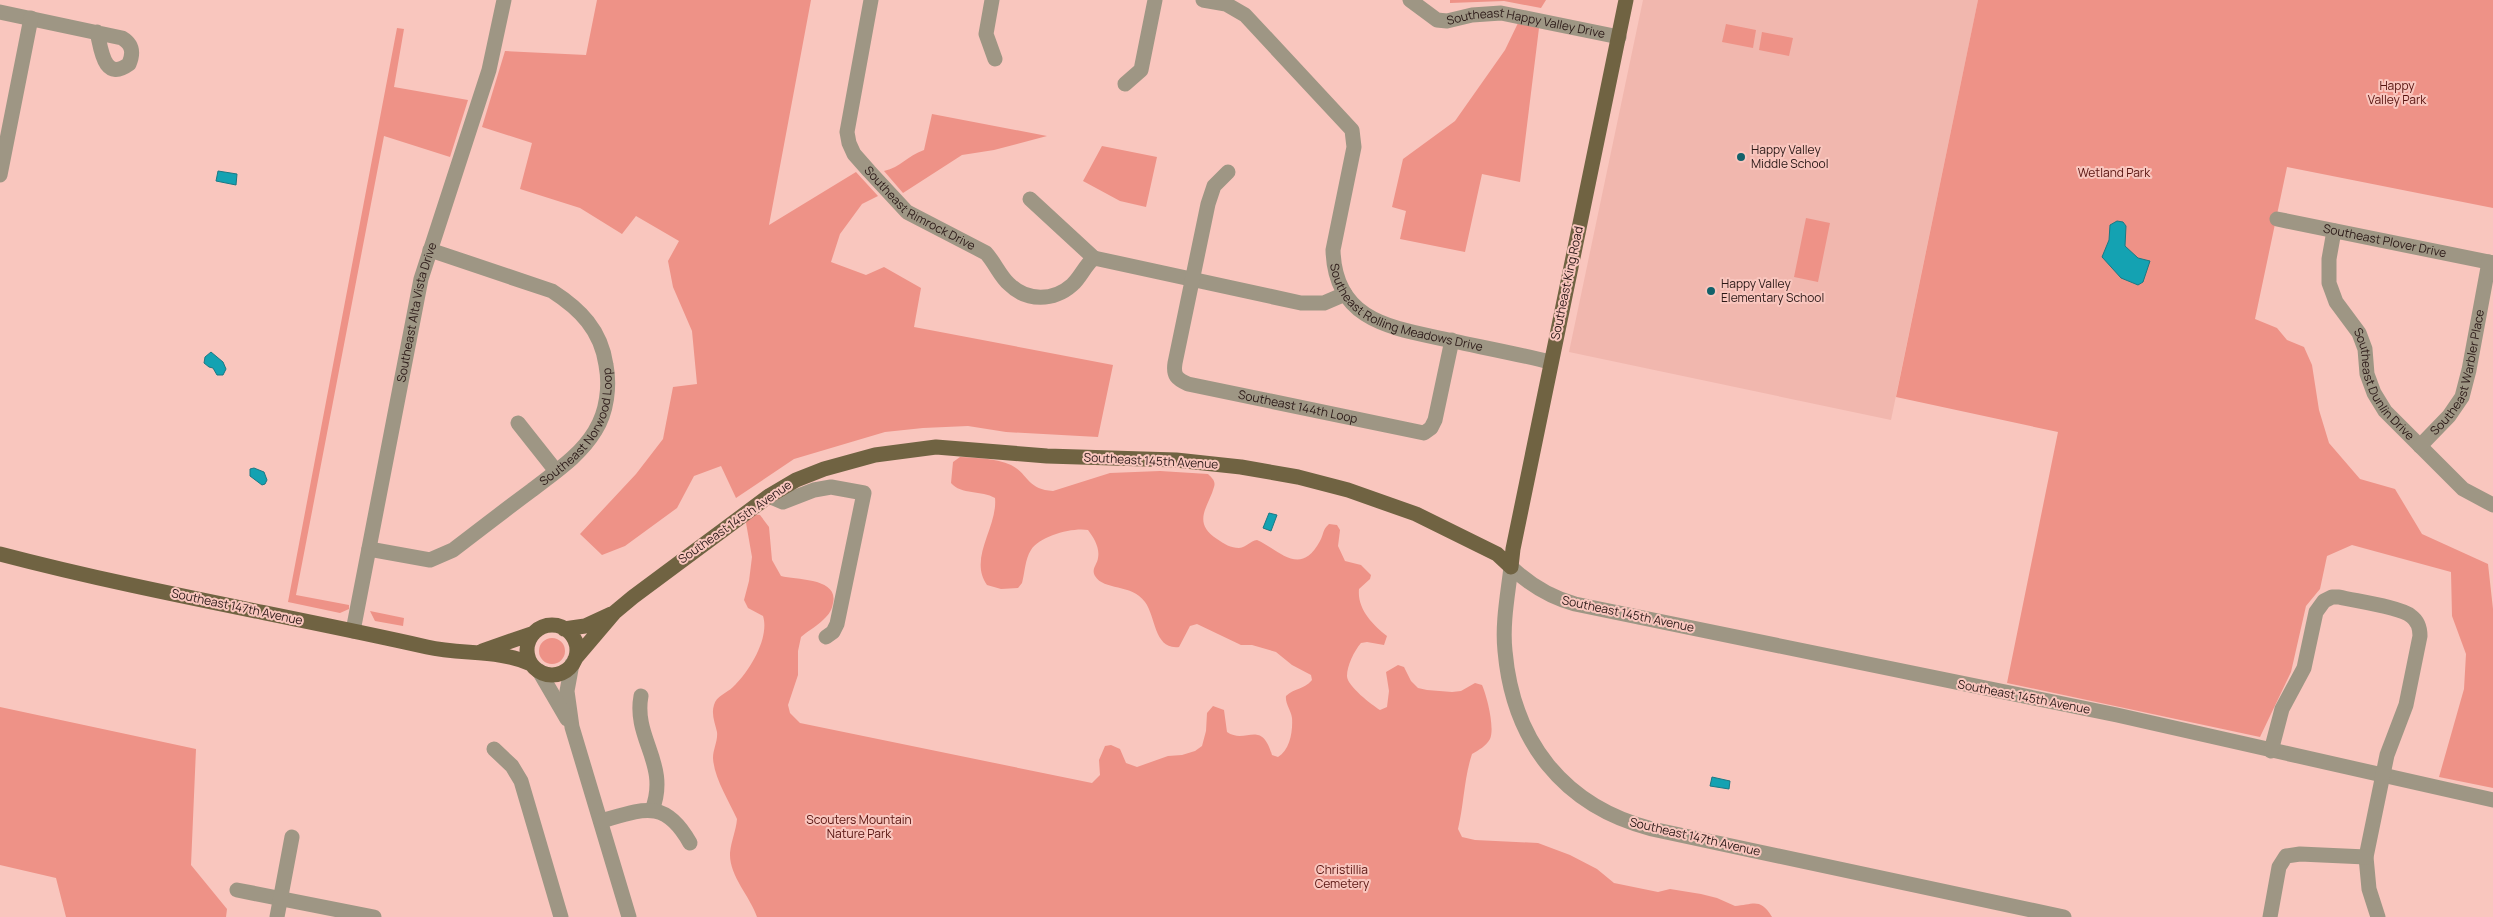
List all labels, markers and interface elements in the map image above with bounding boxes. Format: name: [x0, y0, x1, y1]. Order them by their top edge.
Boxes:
street label: Southeast Happy Valley Drive: [1445, 4, 1607, 42]
park label: Happy Valley Park: [2368, 77, 2427, 108]
place label: Happy Valley Middle School: [1751, 141, 1829, 172]
marker: Happy Valley Middle School: [1735, 151, 1747, 163]
street label: Southeast Rimrock Drive: [860, 162, 978, 254]
park label: Wetland Park: [2078, 164, 2151, 181]
street label: Southeast Plover Drive: [2322, 220, 2448, 261]
street label: Southeast King Road: [1546, 225, 1587, 341]
street label: Southeast Alta Vista Drive: [392, 240, 440, 384]
street label: Southeast Rolling Meadows Drive: [1326, 262, 1484, 355]
place label: Happy Valley Elementary School: [1721, 275, 1824, 306]
marker: Happy Valley Elementary School: [1705, 285, 1717, 297]
street label: Southeast Warbler Place: [2426, 308, 2488, 439]
street label: Southeast Dunlin Drive: [2350, 324, 2418, 444]
street label: Southeast Norwood Loop: [536, 367, 616, 489]
street label: Southeast 144th Loop: [1237, 386, 1359, 427]
street label: Southeast 145th Avenue: [1083, 448, 1219, 473]
street label: Southeast 145th Avenue: [675, 476, 795, 567]
street label: Southeast 147th Avenue: [170, 584, 304, 629]
street label: Southeast 145th Avenue: [1560, 591, 1696, 636]
street label: Southeast 145th Avenue: [1956, 675, 2092, 718]
park label: Scouters Mountain Nature Park: [806, 811, 912, 842]
street label: Southeast 147th Avenue: [1628, 813, 1762, 860]
park label: Christillia Cemetery: [1315, 861, 1370, 892]

